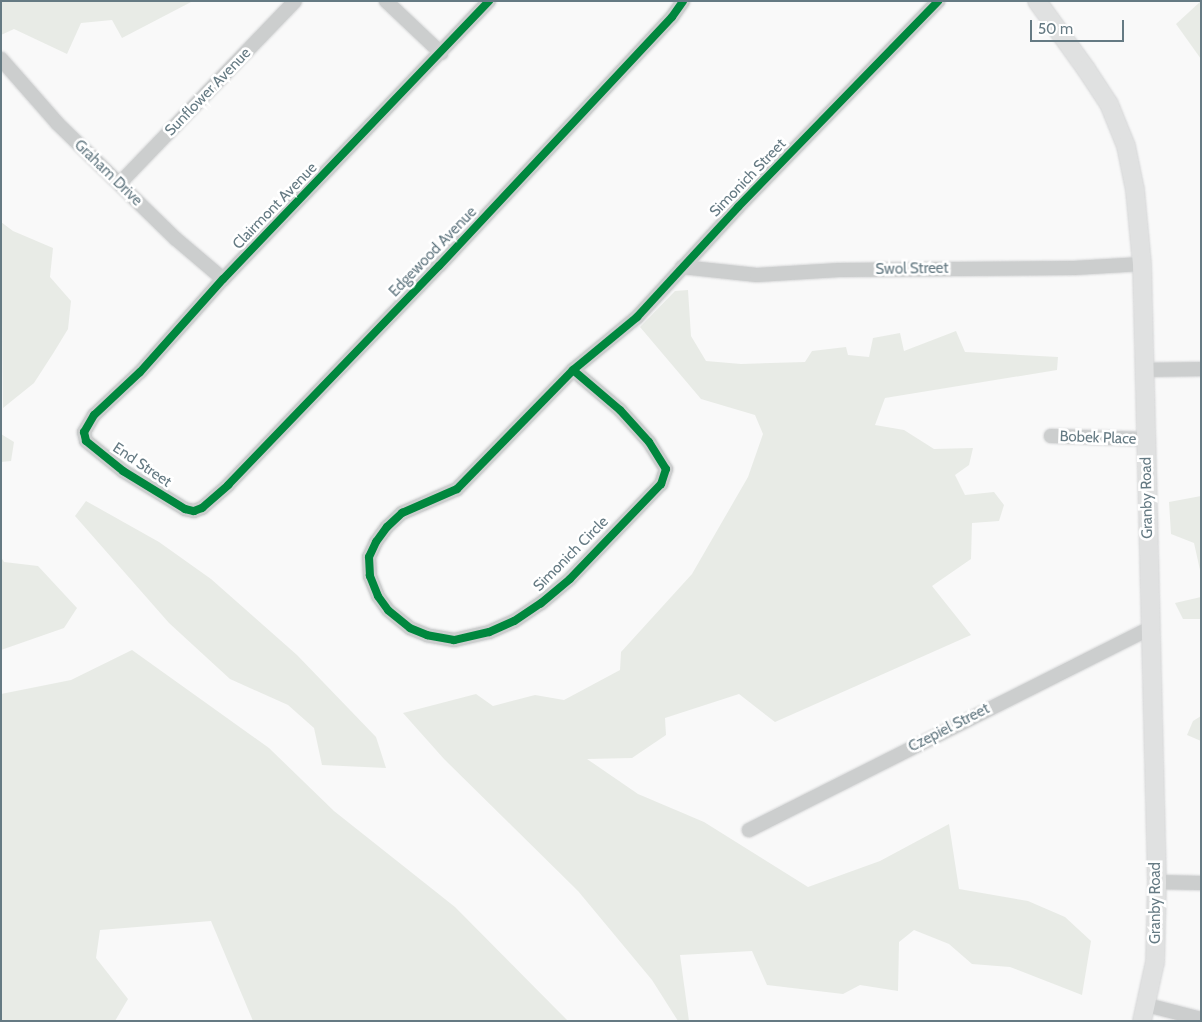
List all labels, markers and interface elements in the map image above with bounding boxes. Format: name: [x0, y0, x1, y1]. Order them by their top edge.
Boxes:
scale bar: [1032, 10, 1126, 42]
text: 50 m: [1038, 20, 1073, 38]
street label: Sunflower Avenue: [161, 44, 255, 140]
street label: Simonich Street: [706, 135, 790, 221]
street label: Graham Drive: [70, 136, 146, 210]
street label: Clairmont Avenue: [229, 159, 321, 253]
street label: Edgewood Avenue: [386, 203, 480, 301]
street label: Swol Street: [875, 259, 949, 279]
street label: Bobek Place: [1059, 428, 1137, 448]
street label: End Street: [109, 439, 175, 491]
street label: Granby Road: [1137, 457, 1157, 539]
street label: Simonich Circle: [530, 513, 612, 595]
street label: Czepiel Street: [905, 700, 993, 756]
street label: Granby Road: [1147, 862, 1165, 944]

